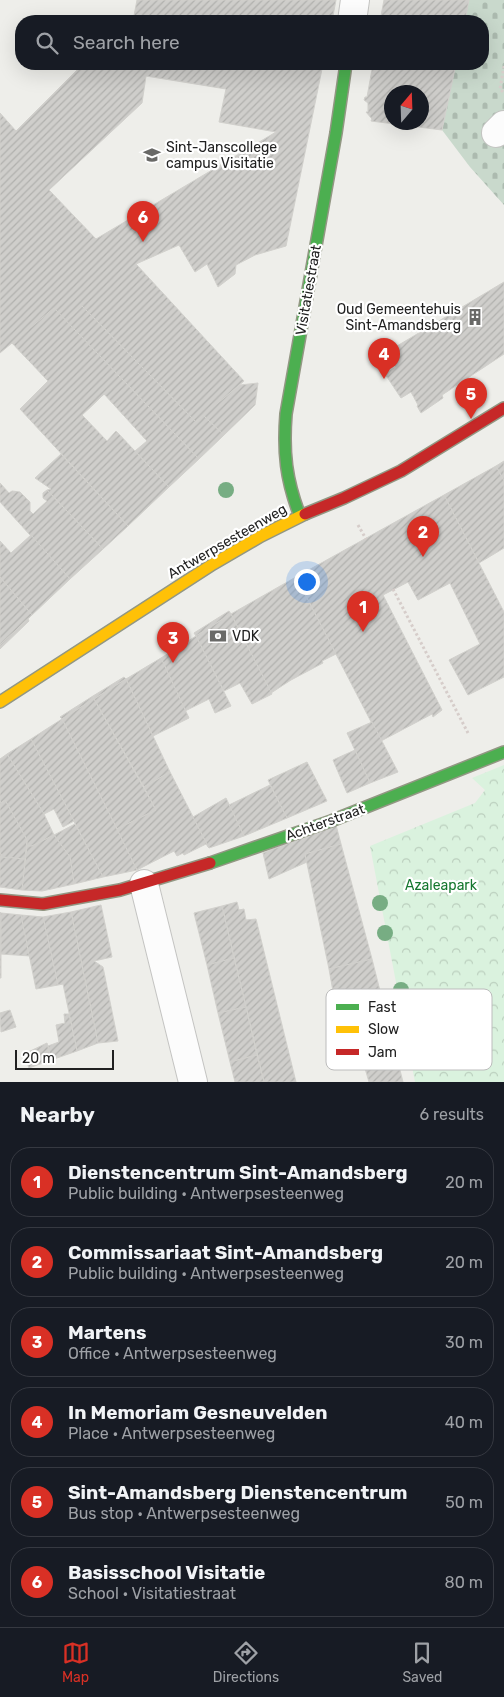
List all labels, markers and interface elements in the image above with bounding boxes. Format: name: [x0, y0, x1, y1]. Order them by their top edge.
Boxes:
search box: [15, 15, 489, 70]
icon: search: [33, 29, 61, 57]
text: Search here: [73, 31, 180, 54]
north arrow: [384, 85, 429, 130]
place label: Sint-Janscollege campus Visitatie: [166, 139, 277, 172]
school or university icon: Sint-Janscollege campus Visitatie: [142, 145, 162, 165]
pin: 6: [127, 201, 159, 242]
street label: Visitatiestraat: [292, 243, 325, 337]
place label: Oud Gemeentehuis Sint-Amandsberg: [337, 301, 461, 334]
building icon: Oud Gemeentehuis Sint-Amandsberg: [465, 307, 485, 327]
pin: 4: [368, 338, 400, 379]
pin: 5: [455, 378, 487, 419]
street label: Antwerpsesteenweg: [165, 500, 290, 582]
pin: 2: [407, 516, 439, 557]
your location: [294, 569, 320, 595]
pin: 1: [347, 591, 379, 632]
pin: 3: [157, 622, 189, 663]
bank icon: VDK: [208, 626, 228, 646]
place label: VDK: [232, 628, 260, 645]
street label: Achterstraat: [283, 800, 367, 845]
park label: Azaleapark: [405, 877, 478, 894]
legend: [326, 989, 492, 1070]
text: Fast: [368, 999, 397, 1016]
text: Slow: [368, 1021, 399, 1038]
text: Jam: [368, 1044, 397, 1061]
scale bar: [15, 1047, 114, 1070]
text: 20 m: [22, 1050, 55, 1067]
text: Nearby: [20, 1102, 95, 1127]
text: 6 results: [419, 1105, 484, 1124]
text: Dienstencentrum Sint-Amandsberg: [68, 1161, 408, 1184]
text: 1: [33, 1173, 41, 1192]
text: 20 m: [445, 1173, 483, 1192]
text: Public building · Antwerpsesteenweg: [68, 1184, 344, 1203]
text: Commissariaat Sint-Amandsberg: [68, 1241, 383, 1264]
text: 2: [32, 1253, 42, 1272]
text: 20 m: [445, 1253, 483, 1272]
text: Public building · Antwerpsesteenweg: [68, 1264, 344, 1283]
text: Martens: [68, 1321, 146, 1344]
text: 3: [32, 1333, 42, 1352]
text: 30 m: [445, 1333, 483, 1352]
text: Office · Antwerpsesteenweg: [68, 1344, 277, 1363]
text: In Memoriam Gesneuvelden: [68, 1401, 327, 1424]
text: 4: [32, 1413, 42, 1432]
text: 40 m: [445, 1413, 483, 1432]
text: Place · Antwerpsesteenweg: [68, 1424, 275, 1443]
text: Sint-Amandsberg Dienstencentrum: [68, 1481, 408, 1504]
text: 5: [32, 1493, 42, 1512]
text: 50 m: [445, 1493, 483, 1512]
text: Bus stop · Antwerpsesteenweg: [68, 1504, 300, 1523]
text: Basisschool Visitatie: [68, 1561, 265, 1584]
text: 6: [32, 1573, 42, 1592]
text: 80 m: [445, 1573, 483, 1592]
text: School · Visitatiestraat: [68, 1584, 236, 1603]
tab: Map: [62, 1639, 90, 1686]
tab: Directions: [213, 1639, 279, 1686]
tab: Saved: [402, 1639, 442, 1686]

